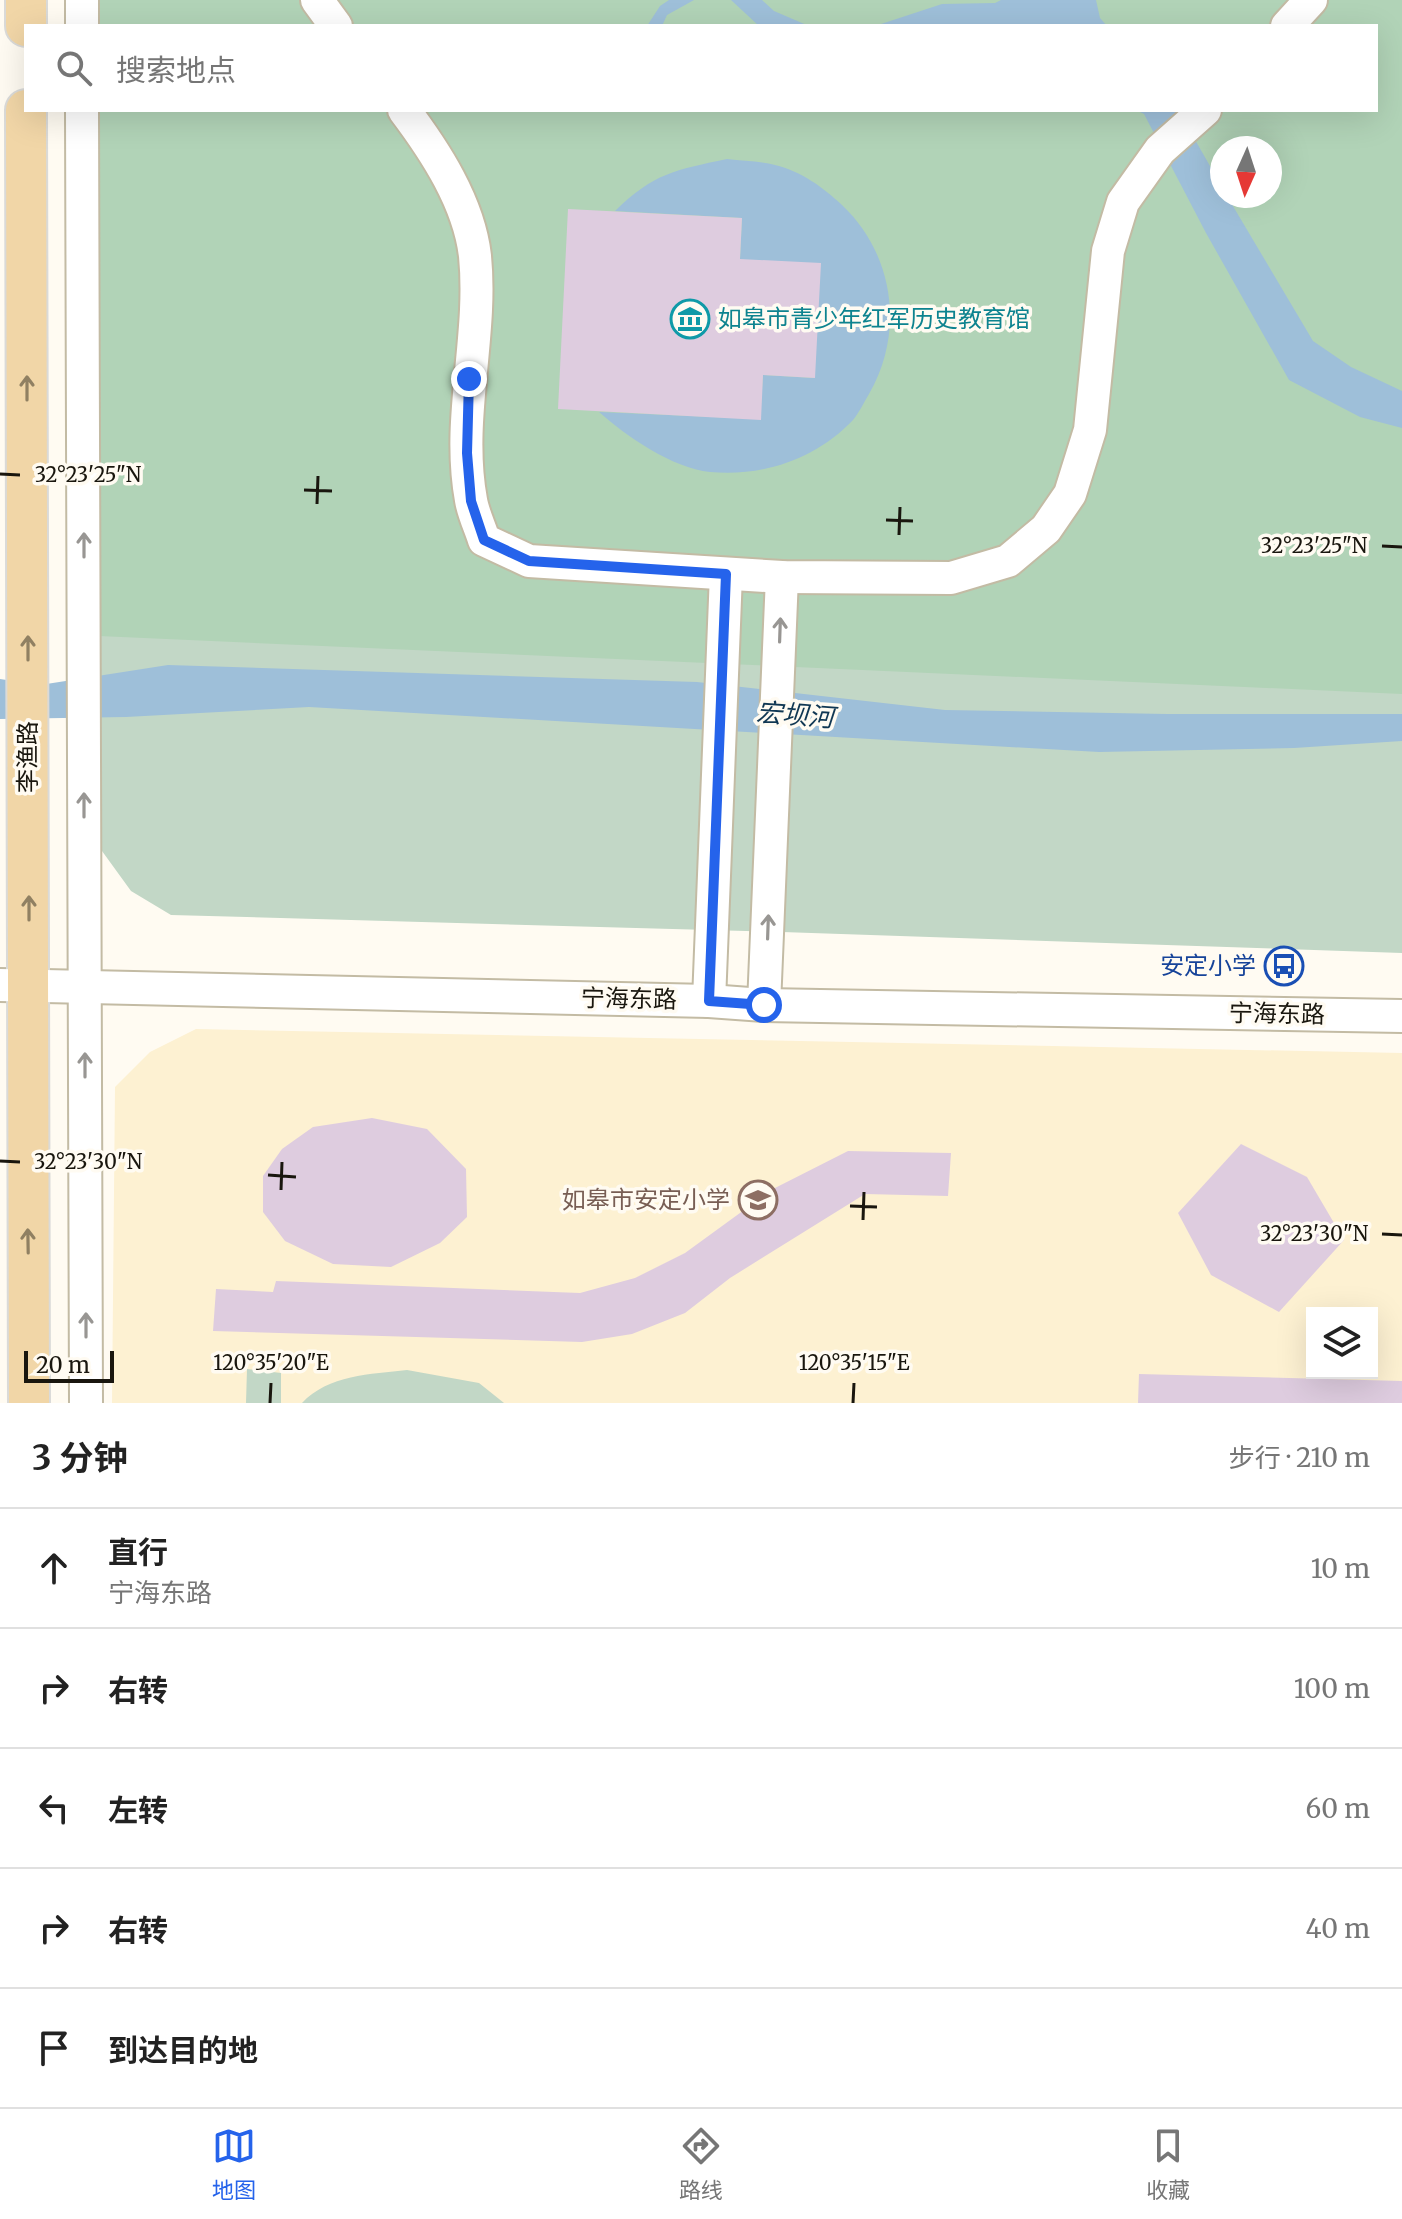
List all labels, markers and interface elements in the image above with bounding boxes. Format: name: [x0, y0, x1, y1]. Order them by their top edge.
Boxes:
search box: [24, 24, 1378, 112]
icon: search: [52, 46, 96, 90]
text: 搜索地点: [116, 51, 236, 89]
north arrow: [1210, 136, 1282, 208]
museum icon: 如皋市青少年红军历史教育馆: [669, 298, 711, 340]
place label: 如皋市青少年红军历史教育馆: [718, 303, 1030, 334]
route end: [451, 361, 487, 397]
one-way arrow: [19, 375, 35, 402]
text: 32°23'25"N: [35, 462, 142, 487]
one-way arrow: [76, 532, 92, 559]
text: 32°23'25"N: [1261, 533, 1368, 558]
one-way arrow: [772, 617, 787, 644]
one-way arrow: [20, 635, 36, 662]
water label: 宏坝河: [755, 695, 840, 734]
street label: 李渔路: [12, 721, 43, 793]
one-way arrow: [76, 792, 92, 819]
one-way arrow: [21, 895, 37, 922]
one-way arrow: [760, 914, 775, 941]
bus stop icon: 安定小学: [1263, 945, 1305, 987]
place label: 安定小学: [1160, 950, 1256, 981]
street label: 宁海东路: [581, 982, 677, 1015]
route start: [746, 987, 782, 1023]
street label: 宁海东路: [1229, 997, 1325, 1030]
one-way arrow: [77, 1052, 93, 1079]
text: 32°23'30"N: [34, 1149, 143, 1174]
school or university icon: 如皋市安定小学: [737, 1179, 779, 1221]
place label: 如皋市安定小学: [562, 1184, 730, 1215]
text: 32°23'30"N: [1260, 1221, 1369, 1246]
one-way arrow: [20, 1228, 35, 1255]
map controls: [1306, 1307, 1378, 1379]
button: layers: [1306, 1307, 1378, 1379]
one-way arrow: [78, 1312, 94, 1339]
scale bar: [24, 1347, 114, 1383]
text: 120°35'20"E: [213, 1350, 329, 1375]
text: 120°35'15"E: [799, 1350, 910, 1375]
text: 20 m: [36, 1351, 90, 1379]
text: 3 分钟: [32, 1437, 128, 1479]
text: 步行 · 210 m: [1229, 1441, 1370, 1474]
text: 直行: [108, 1533, 168, 1571]
icon: ahead: [32, 1546, 76, 1590]
text: 10 m: [1311, 1552, 1370, 1585]
text: 宁海东路: [108, 1576, 212, 1609]
icon: right: [32, 1666, 76, 1710]
text: 右转: [108, 1671, 168, 1709]
text: 100 m: [1294, 1672, 1370, 1705]
icon: left: [32, 1786, 76, 1830]
text: 左转: [108, 1791, 168, 1829]
text: 60 m: [1306, 1792, 1370, 1825]
icon: right: [32, 1906, 76, 1950]
text: 右转: [108, 1911, 168, 1949]
text: 40 m: [1306, 1912, 1370, 1945]
icon: arrive: [32, 2026, 76, 2070]
text: 到达目的地: [108, 2031, 258, 2069]
tab: 地图: [212, 2124, 256, 2204]
tab: 路线: [679, 2124, 723, 2204]
tab: 收藏: [1146, 2124, 1190, 2204]

